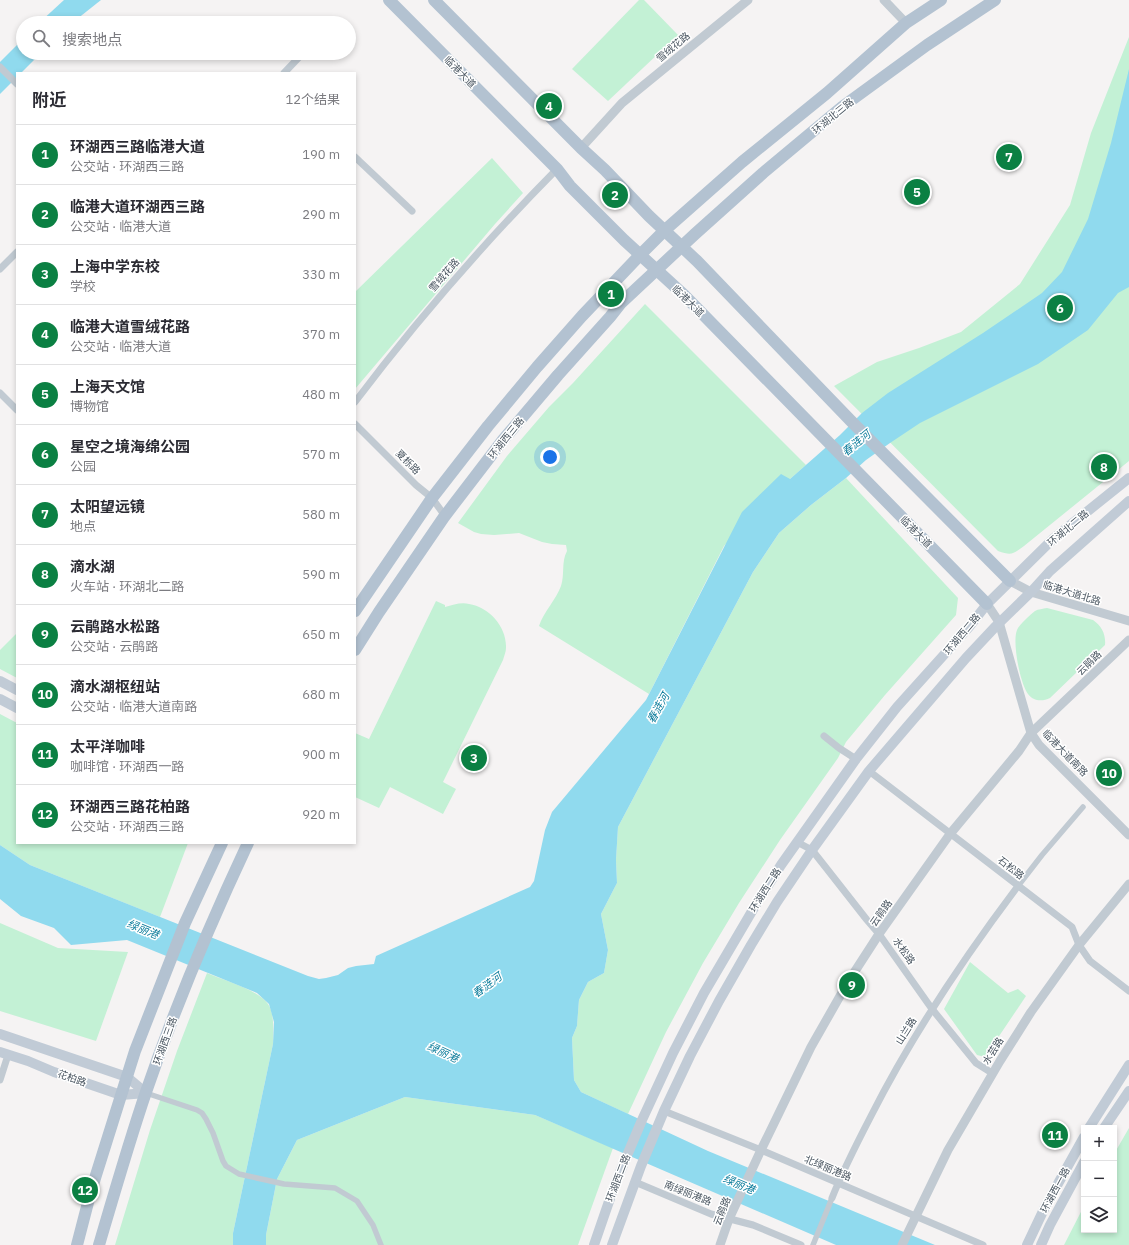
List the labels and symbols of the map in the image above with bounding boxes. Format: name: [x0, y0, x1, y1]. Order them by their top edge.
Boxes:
street label: 雪绒花路: [654, 29, 692, 65]
street label: 临港大道: [441, 53, 479, 91]
pin: 4: [536, 91, 562, 121]
street label: 环湖北三路: [809, 95, 857, 137]
pin: 7: [996, 142, 1022, 172]
pin: 5: [904, 177, 930, 207]
pin: 2: [602, 180, 628, 210]
street label: 雪绒花路: [426, 256, 462, 294]
pin: 1: [598, 279, 624, 309]
street label: 临港大道: [669, 282, 707, 320]
pin: 6: [1047, 293, 1073, 323]
street label: 环湖西三路: [485, 414, 527, 462]
water label: 春涟河: [839, 426, 875, 459]
street label: 夏栎路: [393, 447, 423, 477]
your location: [540, 447, 560, 467]
pin: 8: [1091, 452, 1117, 482]
street label: 环湖北二路: [1045, 507, 1091, 549]
street label: 临港大道: [897, 513, 935, 551]
street label: 临港大道北路: [1041, 578, 1103, 608]
street label: 环湖西二路: [941, 611, 983, 657]
street label: 云鹃路: [1074, 648, 1104, 678]
water label: 春涟河: [644, 688, 673, 726]
street label: 临港大道南路: [1039, 727, 1091, 779]
pin: 3: [461, 743, 487, 773]
pin: 10: [1096, 758, 1122, 788]
street label: 石松路: [995, 854, 1027, 882]
street label: 环湖西二路: [746, 865, 784, 915]
street label: 云鹃路: [867, 897, 895, 929]
water label: 绿丽港: [125, 916, 163, 942]
street label: 水松路: [890, 935, 918, 967]
water label: 春涟河: [470, 968, 506, 1000]
pin: 9: [839, 970, 865, 1000]
street label: 环湖西三路: [150, 1015, 180, 1067]
street label: 山兰路: [893, 1015, 919, 1047]
street label: 水芸路: [980, 1035, 1006, 1067]
water label: 绿丽港: [425, 1039, 463, 1066]
street label: 花柏路: [56, 1067, 88, 1089]
pin: 11: [1042, 1120, 1068, 1150]
street label: 环湖西二路: [603, 1152, 633, 1204]
street label: 北绿丽港路: [802, 1152, 854, 1184]
street label: 环湖西一路: [1038, 1165, 1072, 1215]
water label: 绿丽港: [721, 1171, 759, 1198]
pin: 12: [72, 1175, 98, 1205]
street label: 南绿丽港路: [662, 1178, 714, 1208]
street label: 云鹃路: [710, 1195, 734, 1227]

